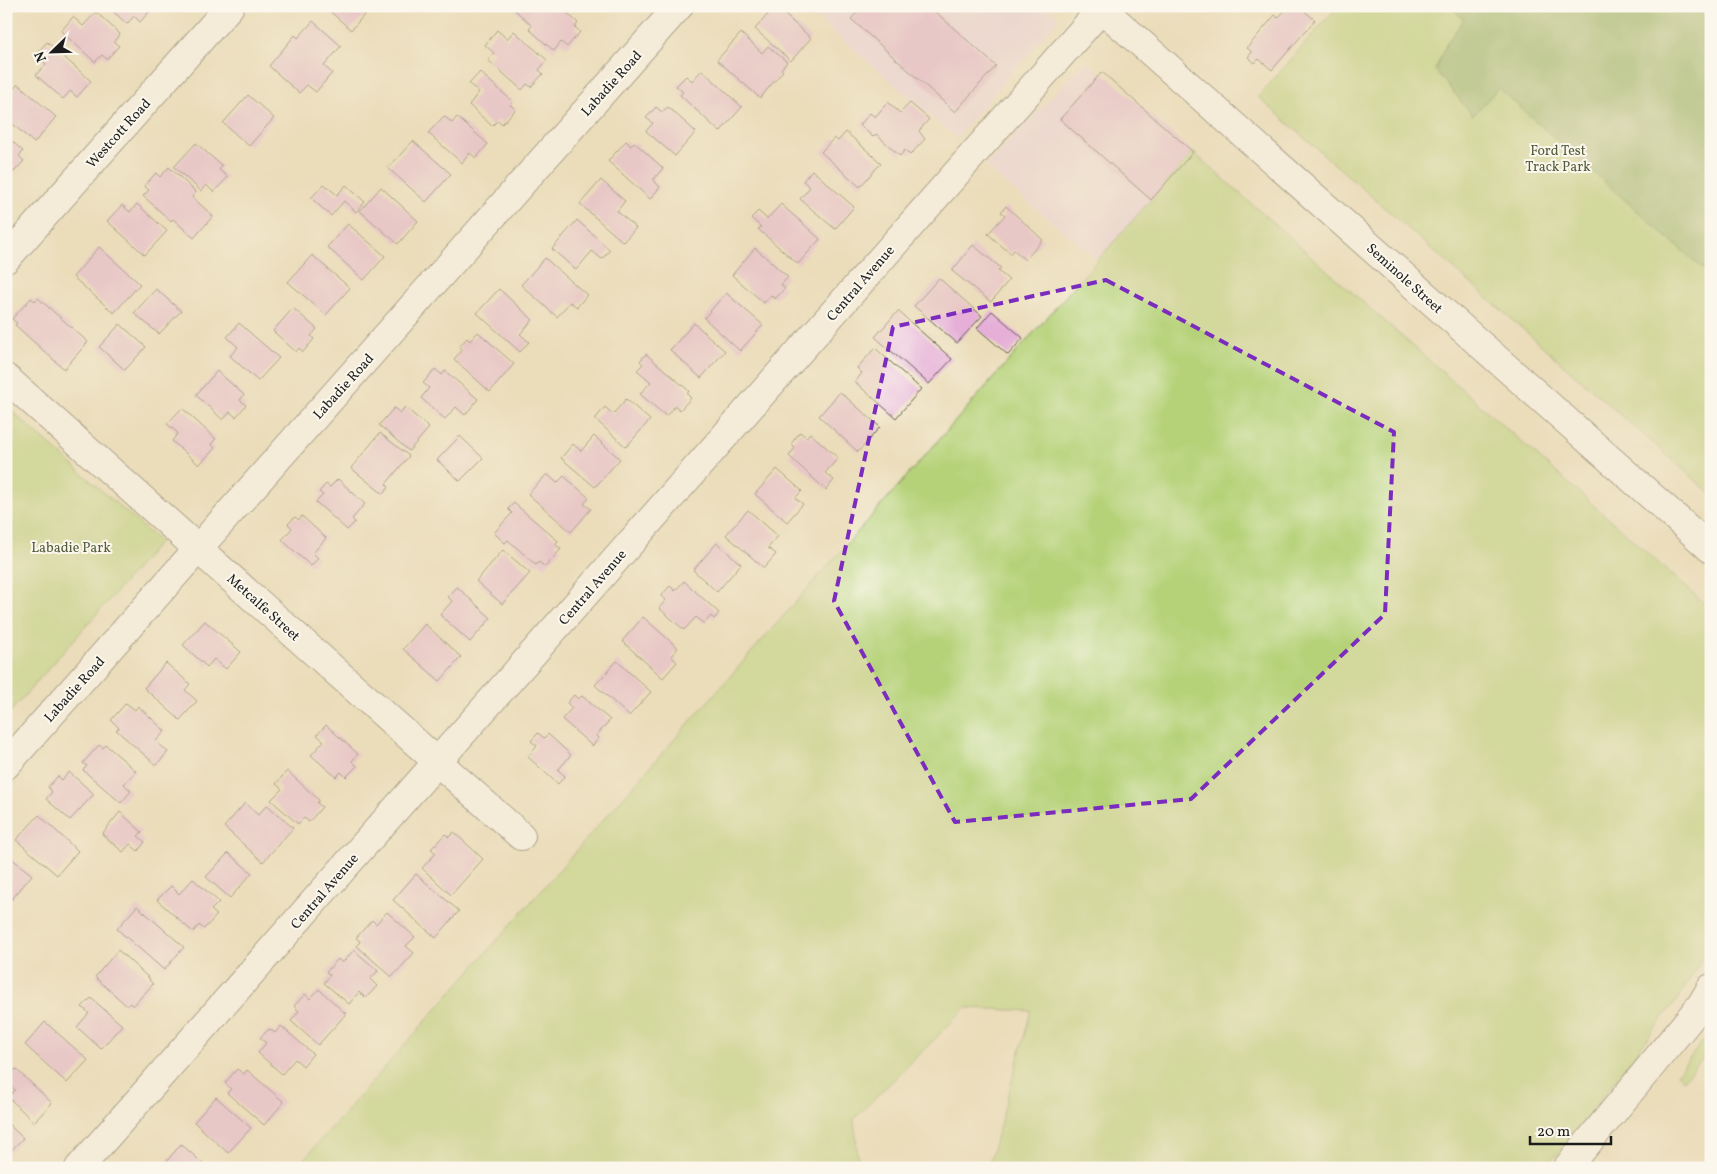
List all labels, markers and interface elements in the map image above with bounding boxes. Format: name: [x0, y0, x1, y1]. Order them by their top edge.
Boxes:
north arrow: [28, 28, 78, 78]
street label: Labadie Road: [577, 47, 647, 121]
text: N: [31, 48, 52, 65]
street label: Westcott Road: [83, 95, 156, 173]
park label: Ford Test Track Park: [1525, 142, 1591, 177]
street label: Seminole Street: [1362, 240, 1446, 319]
street label: Central Avenue: [823, 242, 900, 326]
street label: Labadie Road: [309, 350, 379, 424]
park label: Labadie Park: [31, 539, 111, 558]
street label: Central Avenue: [555, 546, 632, 630]
street label: Metcalfe Street: [222, 570, 304, 646]
street label: Labadie Road: [40, 653, 110, 727]
street label: Central Avenue: [287, 850, 364, 934]
scale bar: [1530, 1114, 1611, 1146]
text: 20 m: [1537, 1122, 1570, 1143]

